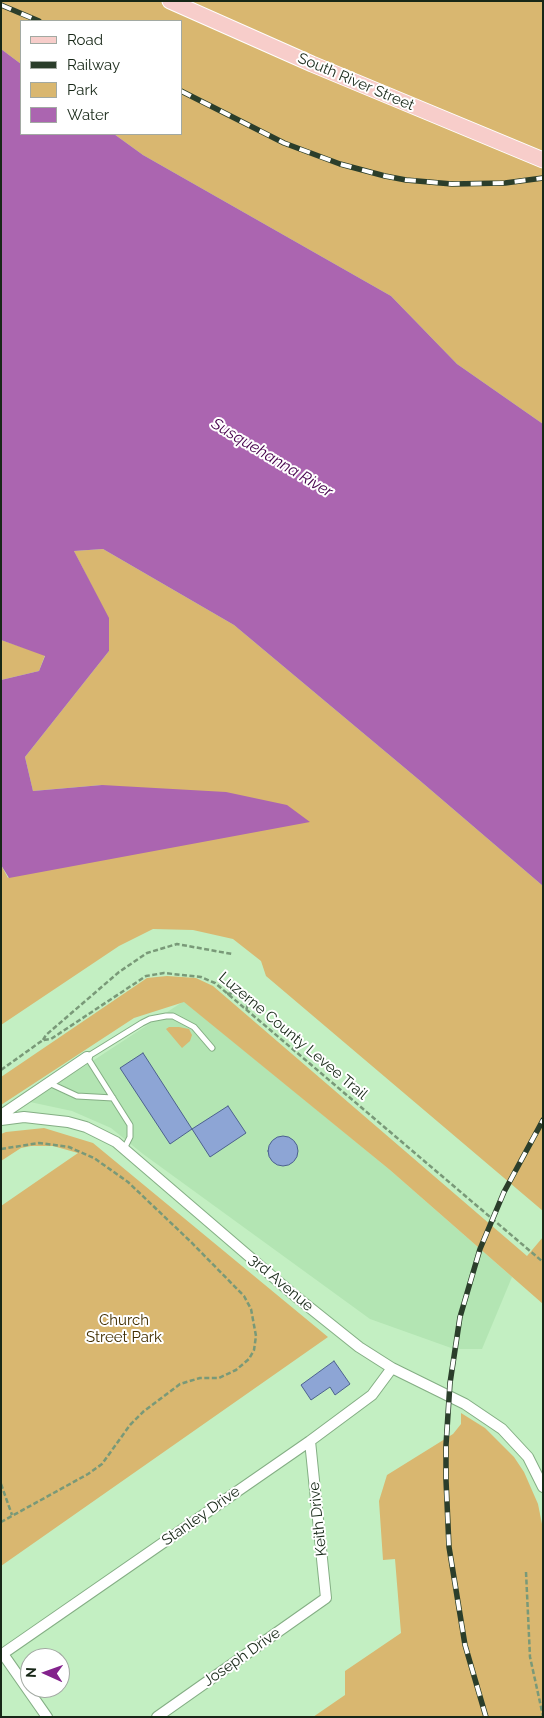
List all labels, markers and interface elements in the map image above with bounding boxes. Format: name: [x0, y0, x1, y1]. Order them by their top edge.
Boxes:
legend: [20, 20, 182, 135]
text: Road: [67, 31, 103, 49]
street label: South River Street: [295, 49, 417, 115]
text: Railway: [67, 56, 120, 74]
text: Park: [67, 81, 98, 99]
text: Water: [67, 106, 109, 124]
water label: Susquehanna River: [208, 414, 336, 502]
street label: Luzerne County Levee Trail: [215, 968, 371, 1104]
street label: 3rd Avenue: [245, 1251, 317, 1315]
park label: Church Street Park: [86, 1311, 162, 1346]
street label: Keith Drive: [305, 1481, 331, 1557]
street label: Stanley Drive: [158, 1482, 244, 1550]
street label: Joseph Drive: [200, 1624, 284, 1690]
north arrow: [20, 1648, 70, 1698]
text: N: [23, 1667, 39, 1678]

